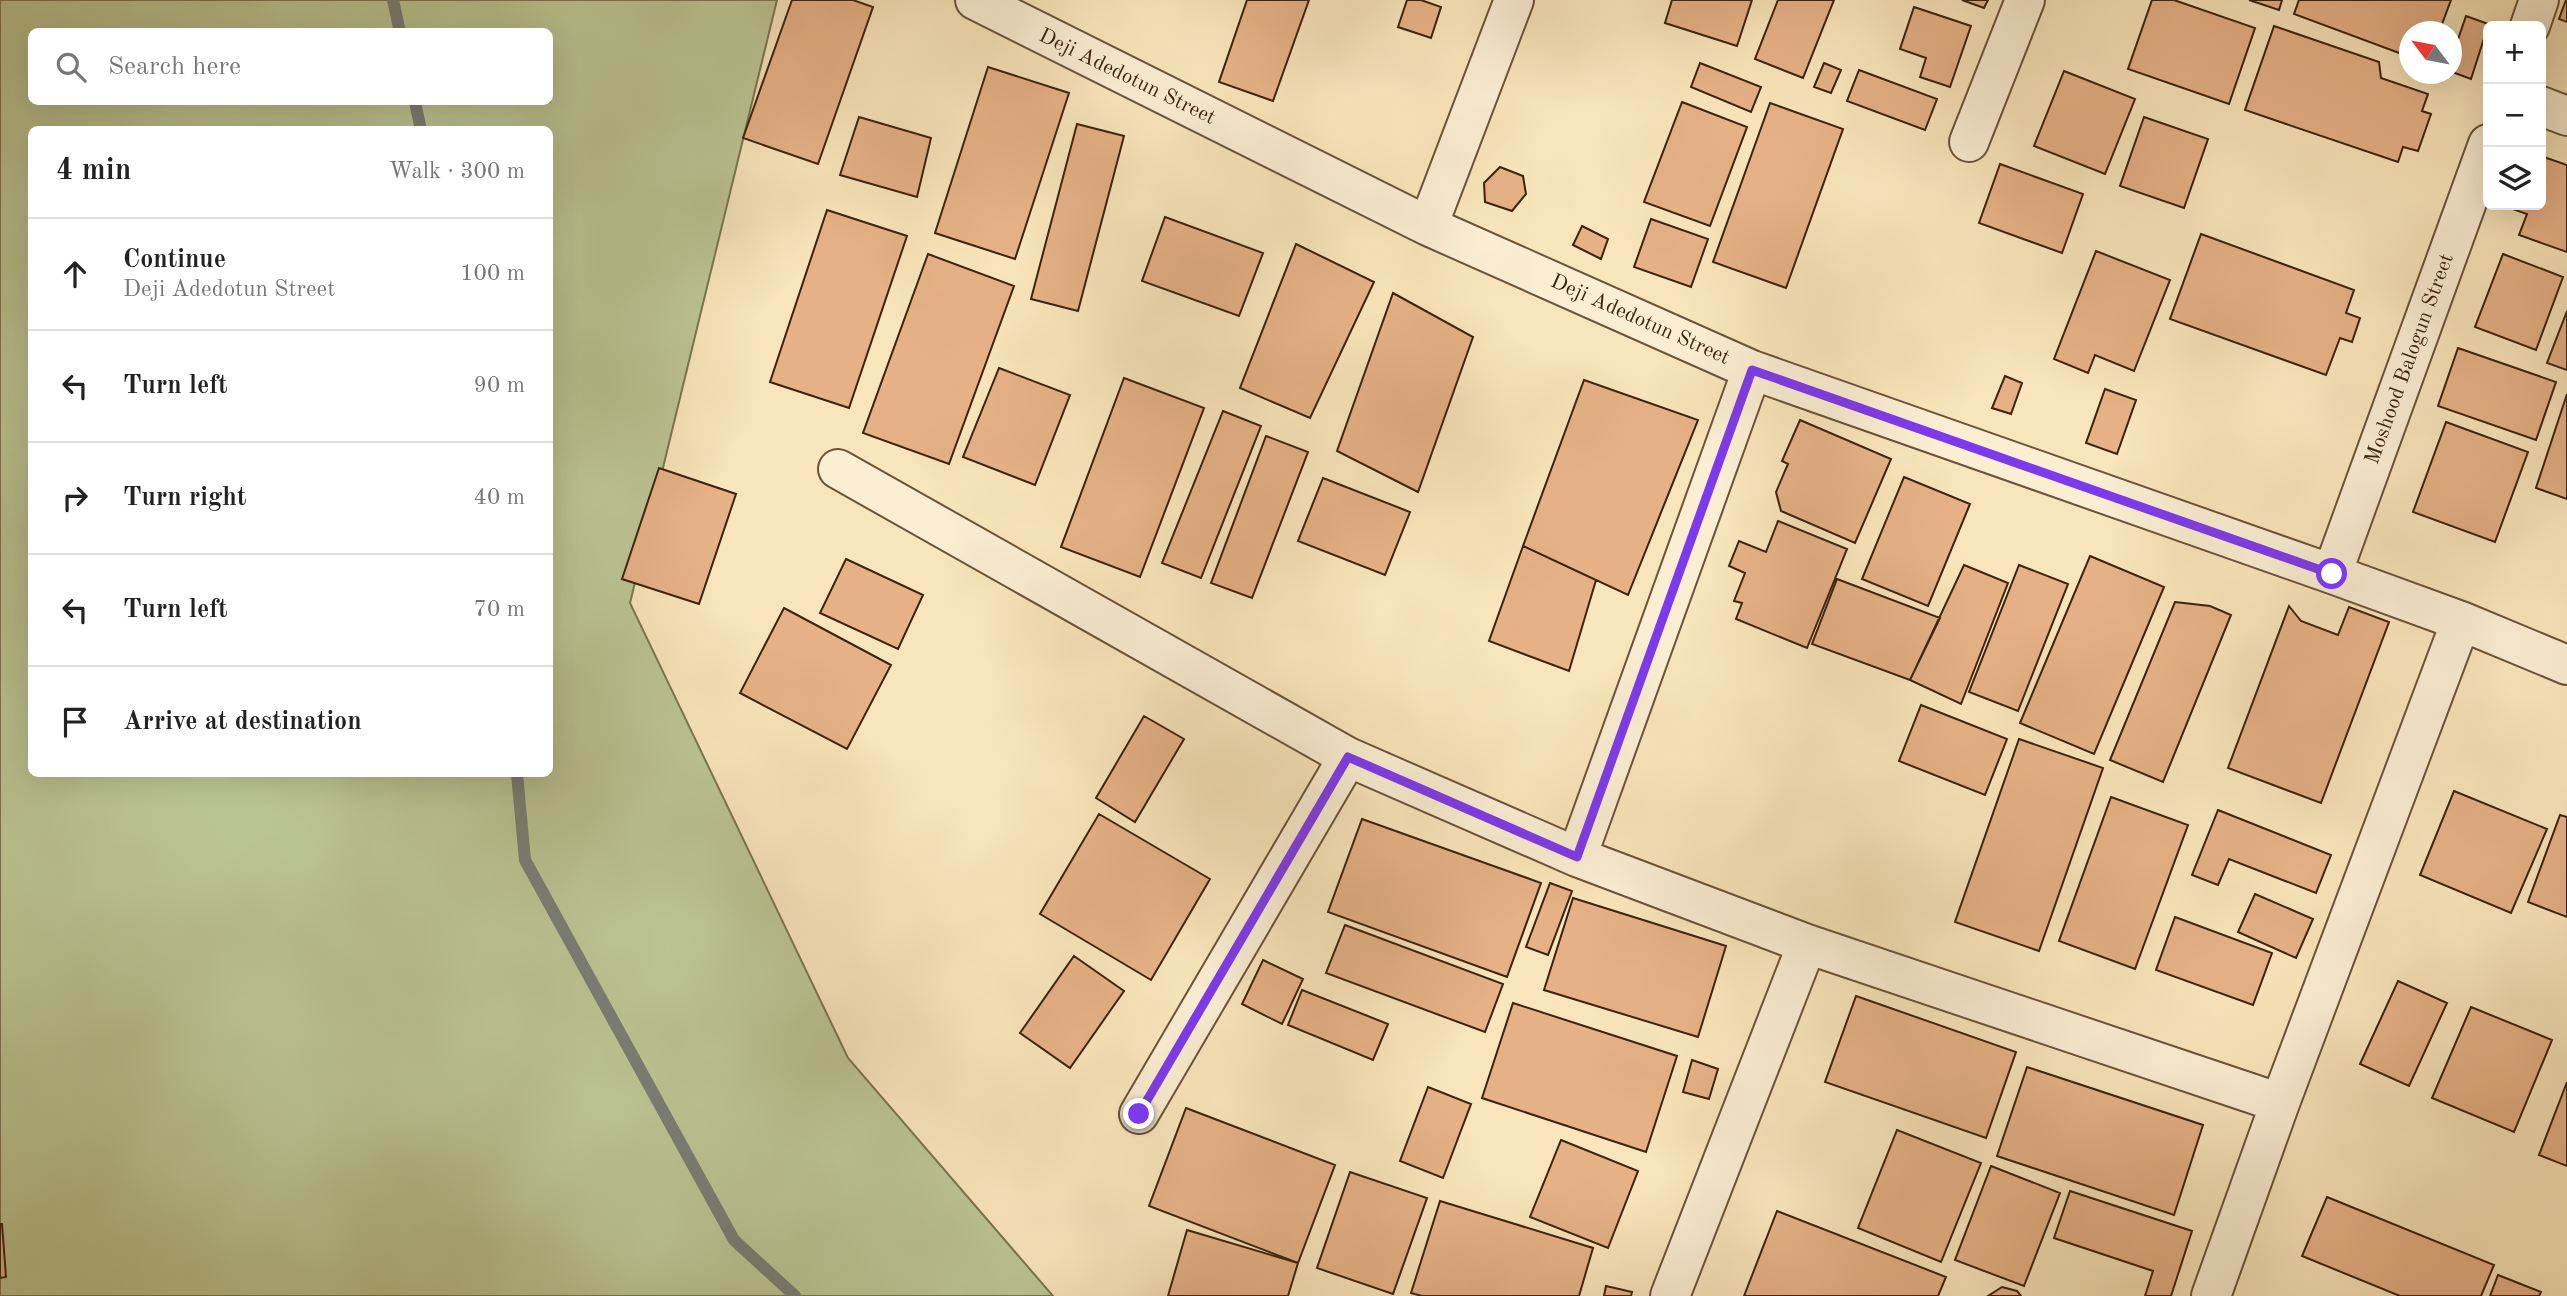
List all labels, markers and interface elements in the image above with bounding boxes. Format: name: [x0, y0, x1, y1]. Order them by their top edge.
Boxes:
north arrow: [2399, 21, 2462, 84]
map controls: [2483, 21, 2546, 210]
button: +: [2483, 21, 2546, 84]
street label: Deji Adedotun Street: [1035, 25, 1219, 129]
search box: [28, 28, 553, 105]
icon: search: [52, 48, 90, 86]
text: Search here: [108, 54, 241, 80]
button: −: [2483, 84, 2546, 147]
button: layers: [2483, 147, 2546, 210]
text: 4 min: [56, 156, 131, 186]
text: Walk · 300 m: [389, 160, 525, 183]
text: Continue: [123, 247, 226, 273]
street label: Moshood Balogun Street: [2362, 251, 2458, 467]
icon: ahead: [56, 255, 94, 293]
text: 100 m: [460, 262, 525, 285]
street label: Deji Adedotun Street: [1547, 271, 1733, 369]
text: Deji Adedotun Street: [123, 278, 335, 301]
icon: left: [56, 367, 94, 405]
text: Turn left: [123, 373, 228, 399]
text: 90 m: [474, 374, 525, 397]
icon: right: [56, 479, 94, 517]
text: Turn right: [123, 485, 246, 511]
text: 40 m: [474, 486, 525, 509]
route start: [2316, 558, 2347, 589]
icon: left: [56, 591, 94, 629]
text: Turn left: [123, 597, 228, 623]
text: 70 m: [474, 598, 525, 621]
icon: arrive: [56, 703, 94, 741]
text: Arrive at destination: [123, 709, 362, 735]
route end: [1123, 1098, 1154, 1129]

